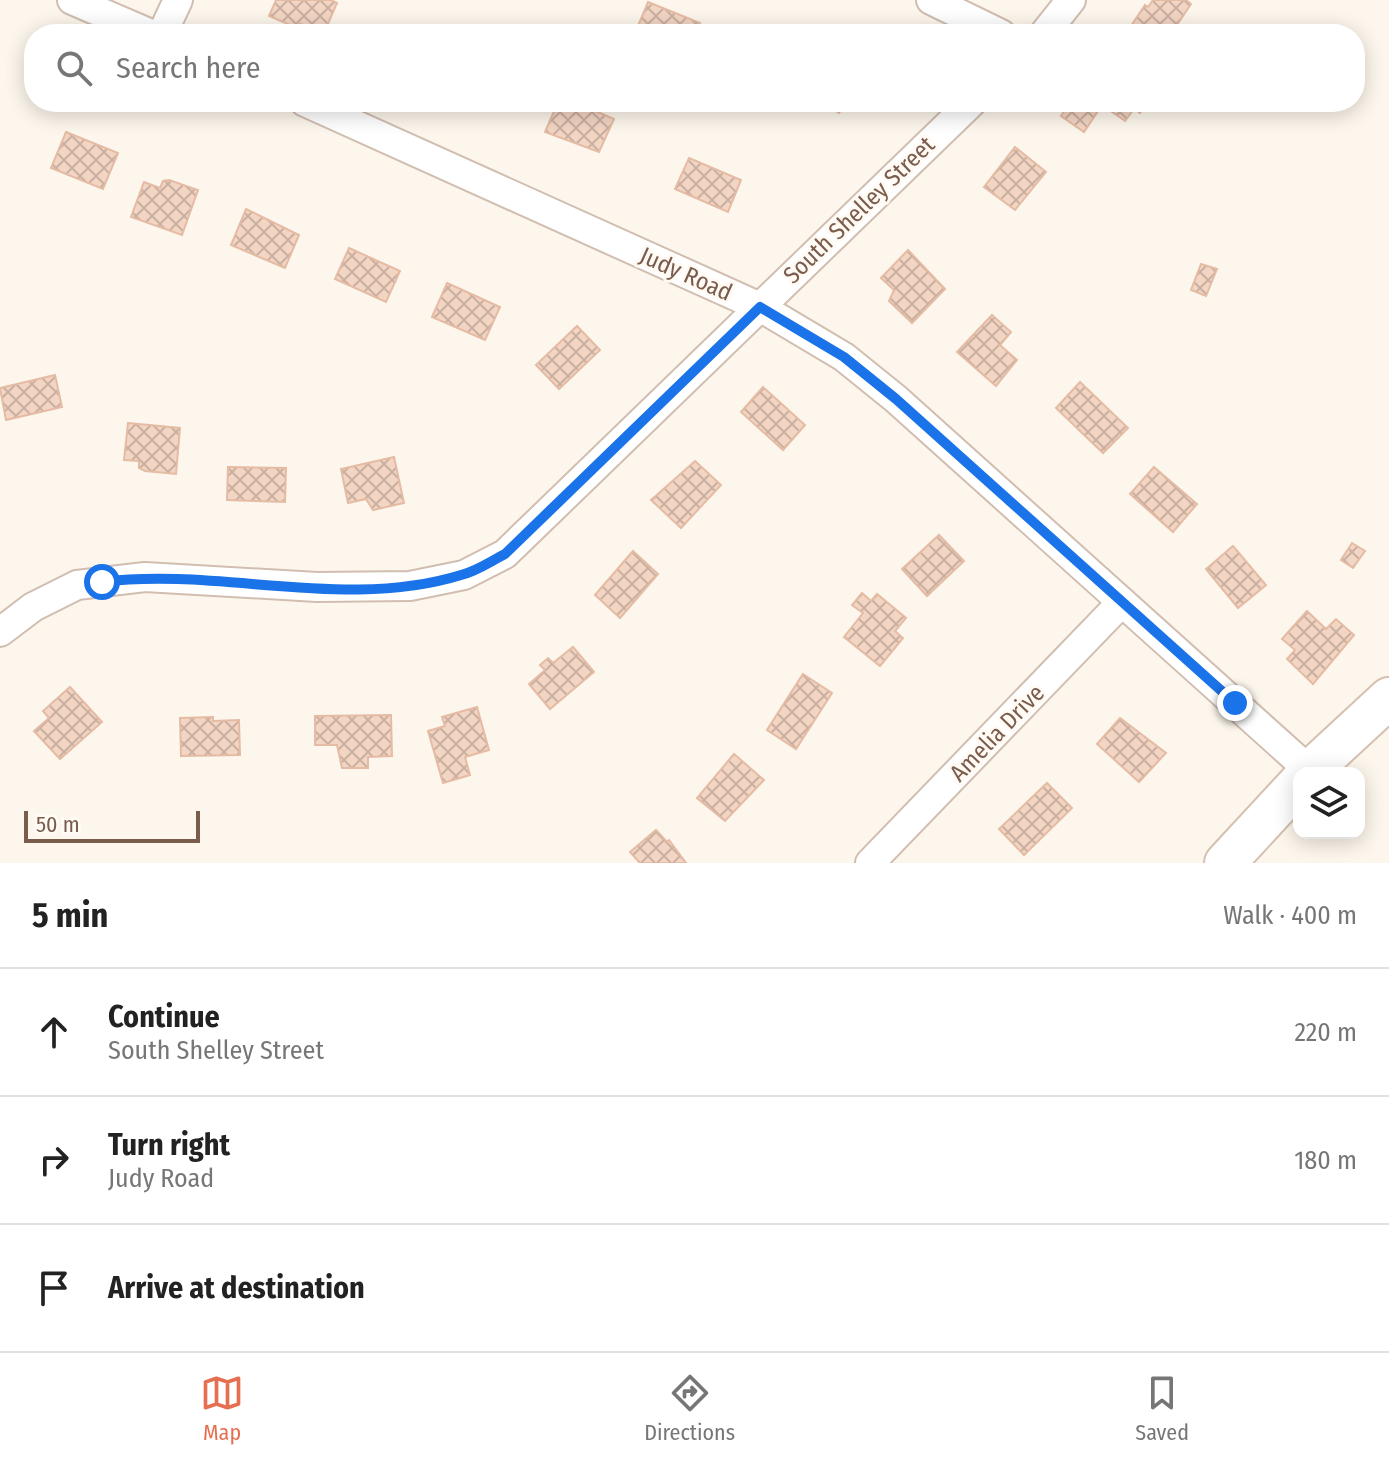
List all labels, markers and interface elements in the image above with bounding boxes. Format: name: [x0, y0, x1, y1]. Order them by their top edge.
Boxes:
search box: [24, 24, 1365, 112]
icon: search: [52, 46, 96, 90]
text: Search here: [116, 50, 261, 86]
street label: South Shelley Street: [778, 131, 941, 289]
street label: Judy Road: [636, 241, 736, 307]
route start: [84, 564, 120, 600]
street label: Amelia Drive: [944, 679, 1050, 787]
route end: [1217, 685, 1253, 721]
map controls: [1293, 767, 1365, 839]
button: layers: [1293, 767, 1365, 839]
scale bar: [24, 807, 200, 843]
text: 50 m: [36, 811, 80, 838]
text: 5 min: [32, 895, 108, 936]
text: Walk · 400 m: [1223, 900, 1357, 931]
text: Continue: [108, 999, 220, 1035]
icon: ahead: [32, 1010, 76, 1054]
text: 220 m: [1294, 1017, 1357, 1048]
text: South Shelley Street: [108, 1035, 324, 1066]
text: Turn right: [108, 1127, 230, 1163]
icon: right: [32, 1138, 76, 1182]
text: 180 m: [1294, 1145, 1357, 1176]
text: Judy Road: [108, 1163, 214, 1194]
icon: arrive: [32, 1266, 76, 1310]
text: Arrive at destination: [108, 1270, 365, 1306]
tab: Map: [200, 1371, 244, 1446]
tab: Directions: [644, 1371, 735, 1446]
tab: Saved: [1135, 1371, 1189, 1446]

